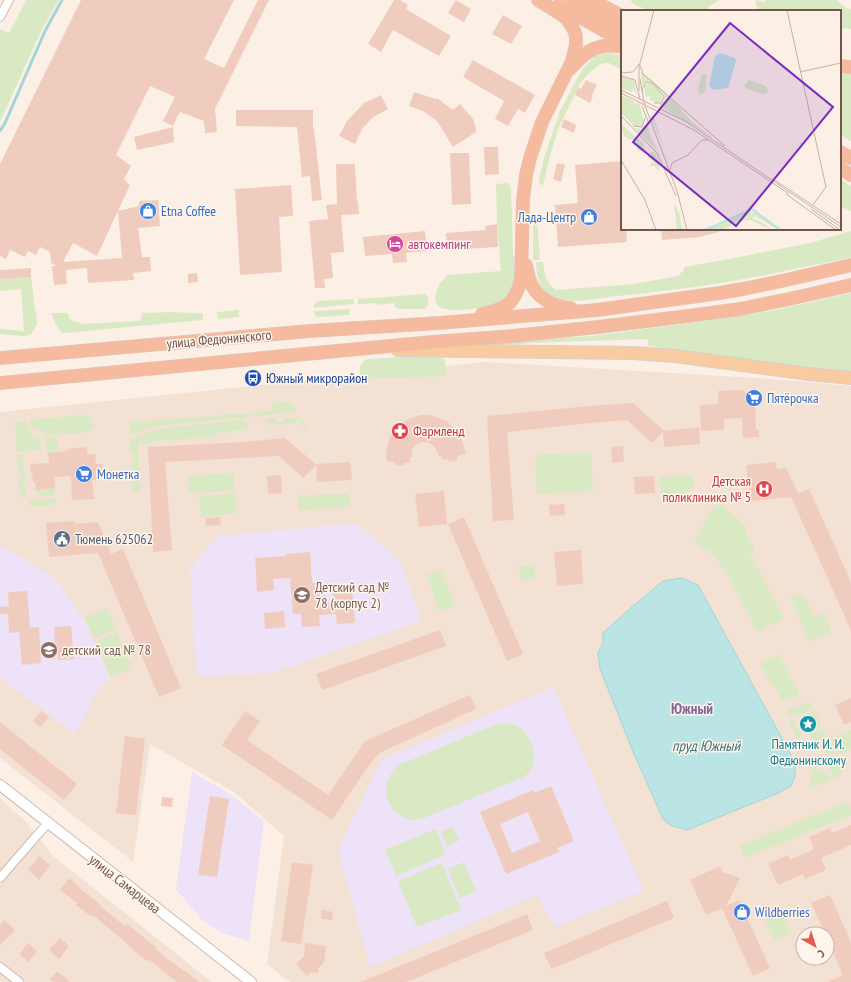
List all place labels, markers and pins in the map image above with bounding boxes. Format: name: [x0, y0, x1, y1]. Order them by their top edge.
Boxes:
shop icon: Etna Coffee: [138, 201, 158, 221]
place label: Etna Coffee: [161, 202, 216, 220]
shop icon: Лада-Центр: [579, 207, 599, 227]
place label: Лада-Центр: [517, 208, 576, 226]
hotel icon: автокемпинг: [385, 234, 405, 254]
place label: автокемпинг: [408, 235, 471, 253]
bus stop icon: Южный микрорайон: [243, 368, 263, 388]
place label: Южный микрорайон: [266, 369, 367, 387]
supermarket icon: Пятёрочка: [744, 388, 764, 408]
place label: Пятёрочка: [767, 389, 819, 407]
pharmacy icon: Фармленд: [390, 421, 410, 441]
place label: Фармленд: [413, 422, 465, 440]
supermarket icon: Монетка: [74, 464, 94, 484]
place label: Монетка: [97, 465, 139, 483]
place label: Детская поликлиника № 5: [663, 472, 751, 506]
hospital icon: Детская поликлиника № 5: [754, 479, 774, 499]
public building icon: Тюмень 625062: [52, 529, 72, 549]
place label: Тюмень 625062: [75, 530, 153, 548]
place label: Детский сад № 78 (корпус 2): [315, 578, 389, 612]
school or university icon: Детский сад № 78 (корпус 2): [292, 585, 312, 605]
school or university icon: детский сад № 78: [39, 640, 59, 660]
place label: детский сад № 78: [62, 641, 151, 659]
place icon: Памятник И. И. Федюнинскому: [798, 714, 818, 734]
place label: Памятник И. И. Федюнинскому: [770, 735, 847, 769]
shop icon: Wildberries: [732, 902, 752, 922]
place label: Wildberries: [755, 903, 810, 921]

